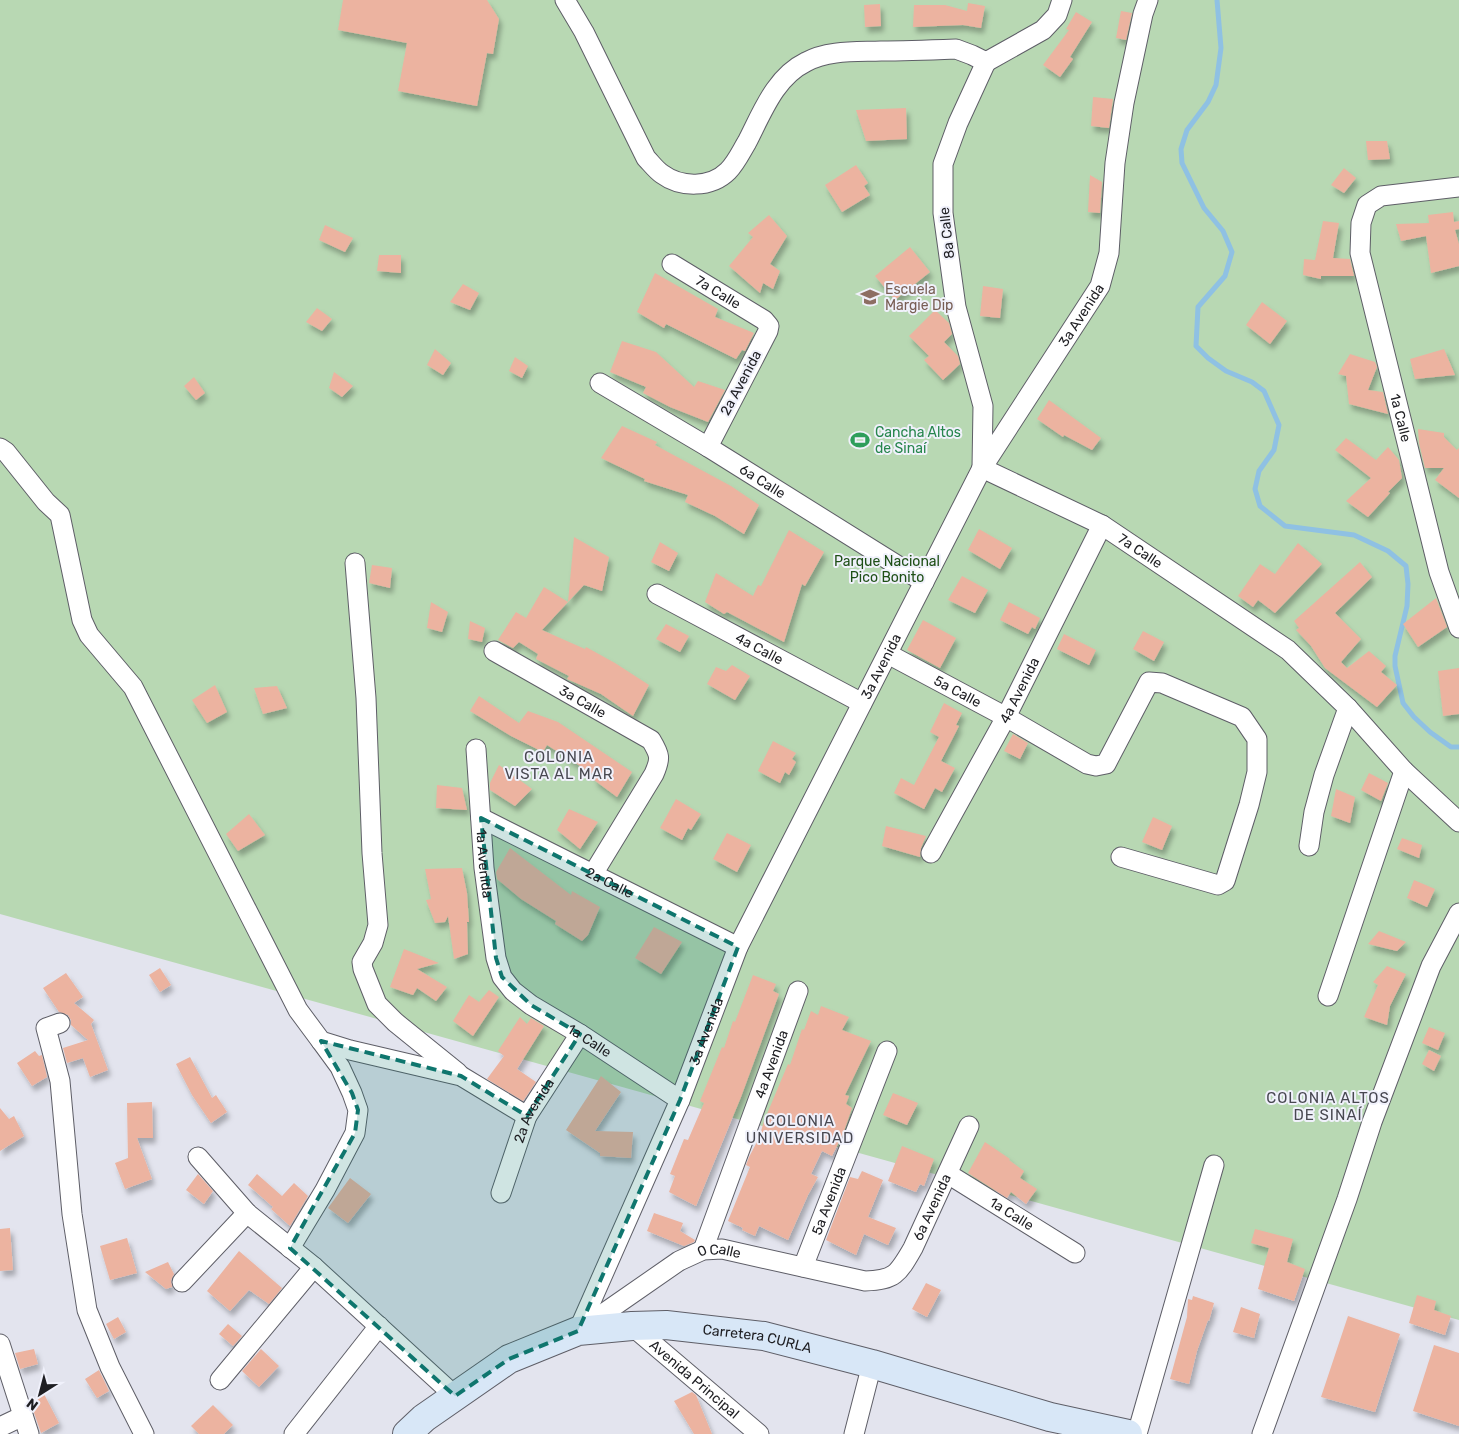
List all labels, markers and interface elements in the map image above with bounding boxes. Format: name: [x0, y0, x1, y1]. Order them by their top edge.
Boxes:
street label: 8a Calle: [936, 206, 958, 260]
street label: 7a Calle: [692, 272, 744, 312]
street label: 3a Avenida: [1055, 280, 1108, 350]
place label: Escuela Margie Dip: [885, 281, 953, 314]
school or university icon: Escuela Margie Dip: [859, 286, 881, 308]
street label: 2a Avenida: [717, 348, 765, 418]
street label: 1a Calle: [1387, 392, 1415, 444]
place label: Cancha Altos de Sinaí: [875, 424, 961, 457]
sports icon: Cancha Altos de Sinaí: [849, 429, 871, 451]
street label: 6a Calle: [736, 460, 789, 502]
street label: 7a Calle: [1115, 530, 1166, 572]
park label: Parque Nacional Pico Bonito: [834, 553, 940, 586]
street label: 4a Calle: [733, 629, 786, 668]
street label: 3a Avenida: [857, 631, 905, 702]
street label: 4a Avenida: [996, 655, 1043, 727]
street label: 5a Calle: [931, 672, 984, 711]
street label: 3a Calle: [556, 681, 609, 721]
district label: COLONIA VISTA AL MAR: [504, 748, 614, 783]
street label: 1a Avenida: [473, 829, 496, 899]
street label: 2a Calle: [583, 864, 636, 902]
street label: 3a Avenida: [685, 995, 727, 1068]
street label: 1a Calle: [564, 1020, 615, 1061]
street label: 4a Avenida: [751, 1028, 792, 1101]
street label: 2a Avenida: [510, 1075, 558, 1145]
district label: COLONIA ALTOS DE SINAÍ: [1266, 1089, 1390, 1124]
district label: COLONIA UNIVERSIDAD: [746, 1112, 854, 1147]
street label: 5a Avenida: [808, 1164, 850, 1237]
street label: 6a Avenida: [909, 1171, 954, 1243]
street label: 1a Calle: [986, 1193, 1037, 1234]
street label: 0 Calle: [694, 1240, 743, 1262]
street label: Carretera CURLA: [702, 1321, 814, 1357]
street label: Avenida Principal: [646, 1336, 743, 1422]
north arrow: [15, 1369, 65, 1419]
text: N: [24, 1394, 42, 1414]

